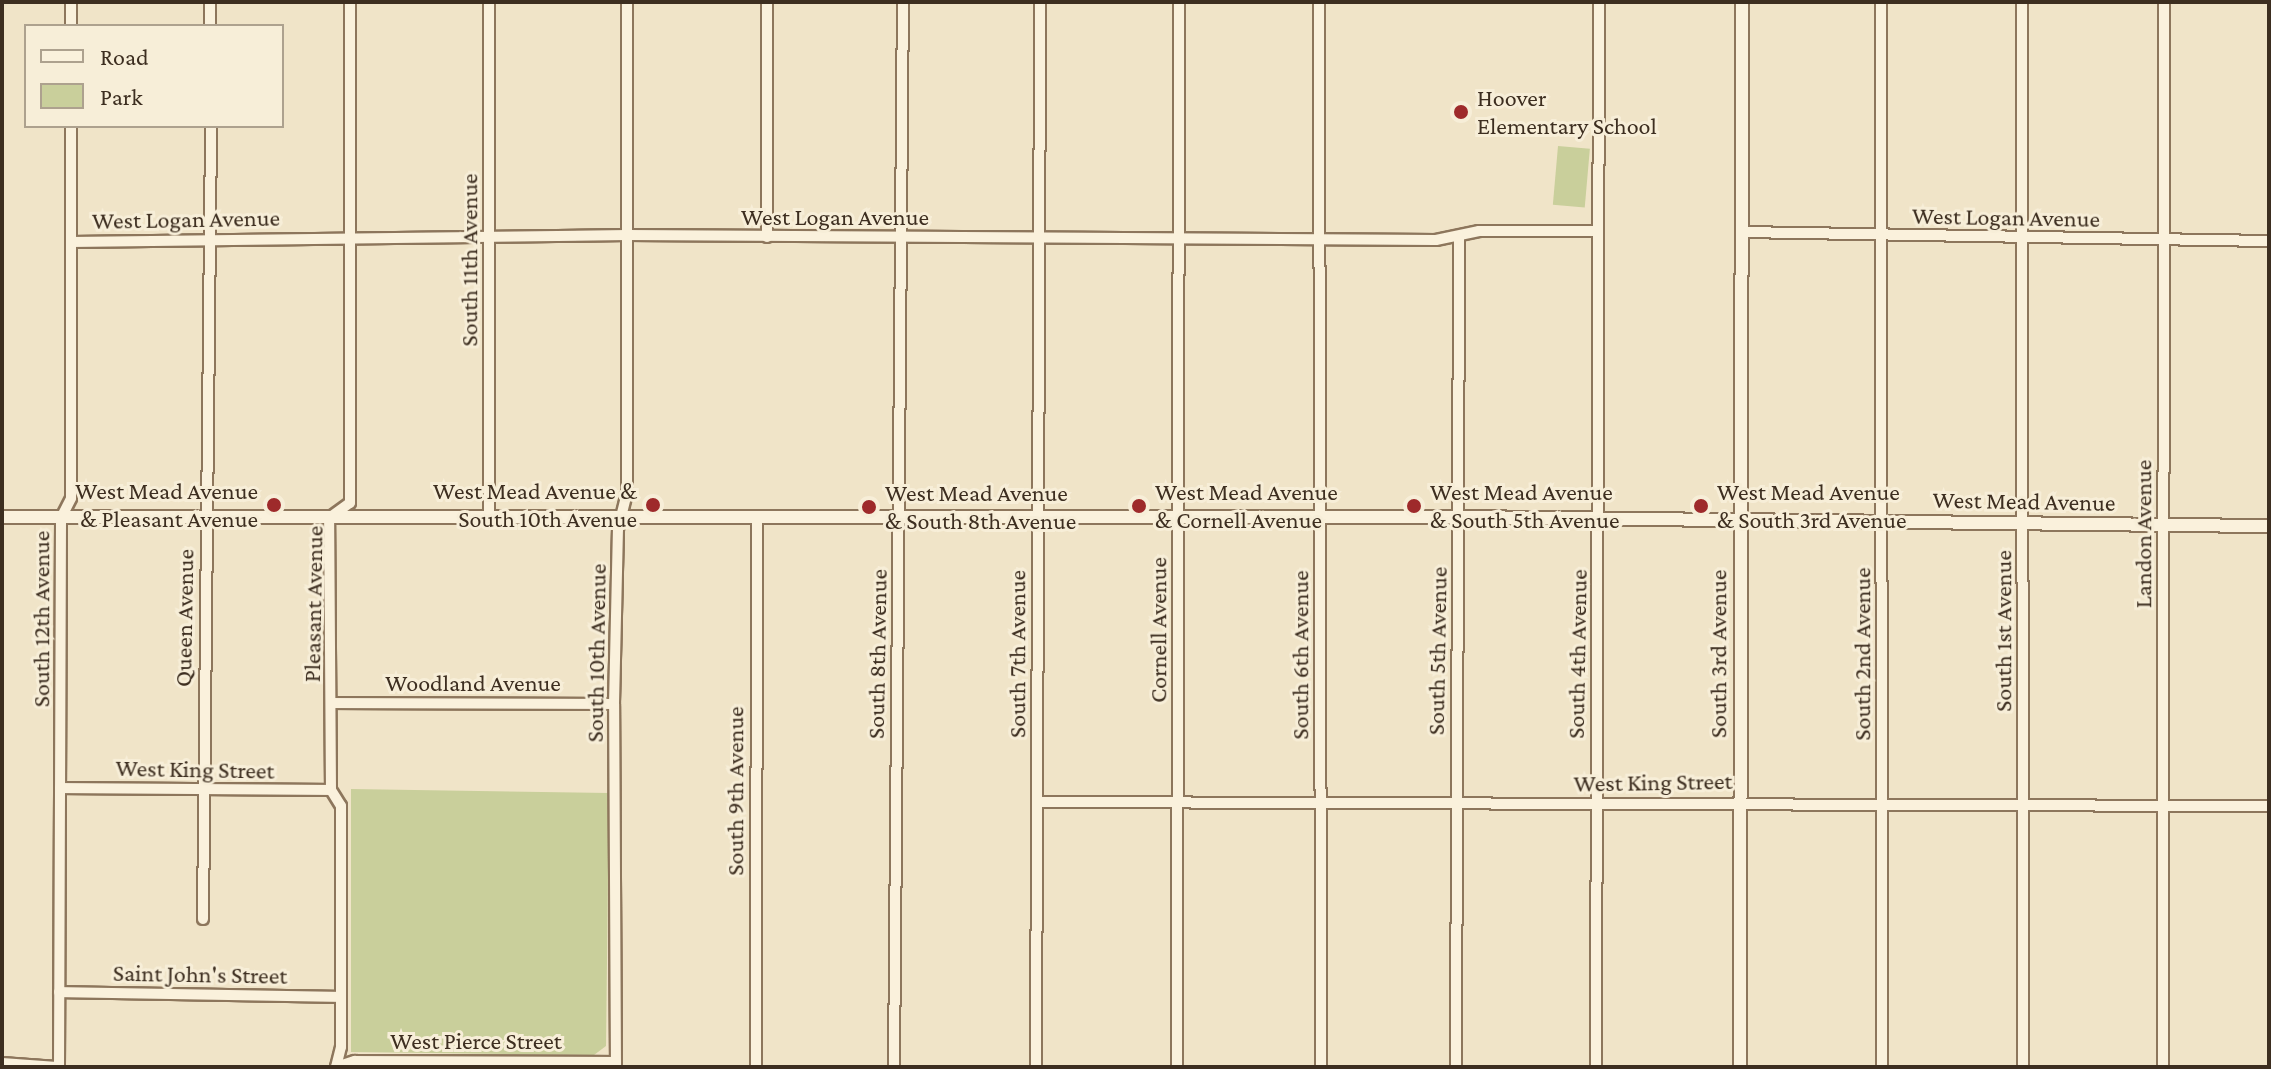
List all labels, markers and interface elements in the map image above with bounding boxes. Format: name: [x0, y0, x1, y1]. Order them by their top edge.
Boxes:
legend: [24, 24, 284, 128]
text: Road: [100, 43, 149, 70]
text: Park: [100, 83, 143, 110]
place label: Hoover Elementary School: [1477, 84, 1657, 140]
marker: Hoover Elementary School: [1452, 103, 1470, 121]
street label: South 11th Avenue: [455, 173, 483, 347]
street label: West Logan Avenue: [1912, 201, 2100, 233]
street label: West Logan Avenue: [92, 203, 280, 235]
street label: West Logan Avenue: [741, 203, 929, 231]
street label: Landon Avenue: [2129, 460, 2157, 608]
place label: West Mead Avenue & Pleasant Avenue: [75, 477, 258, 533]
place label: West Mead Avenue & South 10th Avenue: [433, 477, 637, 533]
place label: West Mead Avenue & Cornell Avenue: [1155, 478, 1338, 534]
place label: West Mead Avenue & South 5th Avenue: [1430, 478, 1620, 534]
place label: West Mead Avenue & South 3rd Avenue: [1717, 478, 1907, 534]
place label: West Mead Avenue & South 8th Avenue: [885, 479, 1076, 535]
street label: West Mead Avenue: [1932, 485, 2116, 517]
marker: West Mead Avenue & Pleasant Avenue: [265, 496, 283, 514]
marker: West Mead Avenue & South 10th Avenue: [644, 496, 662, 514]
marker: West Mead Avenue & Cornell Avenue: [1130, 497, 1148, 515]
marker: West Mead Avenue & South 5th Avenue: [1405, 497, 1423, 515]
marker: West Mead Avenue & South 3rd Avenue: [1692, 497, 1710, 515]
marker: West Mead Avenue & South 8th Avenue: [860, 498, 878, 516]
street label: Pleasant Avenue: [297, 525, 329, 683]
street label: South 12th Avenue: [27, 531, 55, 707]
street label: Queen Avenue: [168, 549, 200, 687]
street label: South 1st Avenue: [1989, 550, 2017, 712]
street label: Cornell Avenue: [1144, 557, 1172, 703]
street label: South 10th Avenue: [580, 563, 612, 743]
street label: South 5th Avenue: [1421, 567, 1453, 735]
street label: South 2nd Avenue: [1848, 567, 1876, 741]
street label: South 8th Avenue: [861, 569, 893, 739]
street label: South 4th Avenue: [1561, 569, 1593, 739]
street label: South 7th Avenue: [1003, 570, 1031, 738]
street label: South 6th Avenue: [1286, 570, 1314, 740]
street label: South 3rd Avenue: [1704, 570, 1732, 738]
street label: Woodland Avenue: [385, 669, 561, 697]
street label: South 9th Avenue: [721, 706, 749, 876]
street label: West King Street: [115, 753, 275, 785]
street label: West King Street: [1573, 766, 1733, 798]
street label: Saint John's Street: [113, 958, 287, 990]
street label: West Pierce Street: [390, 1027, 562, 1055]

